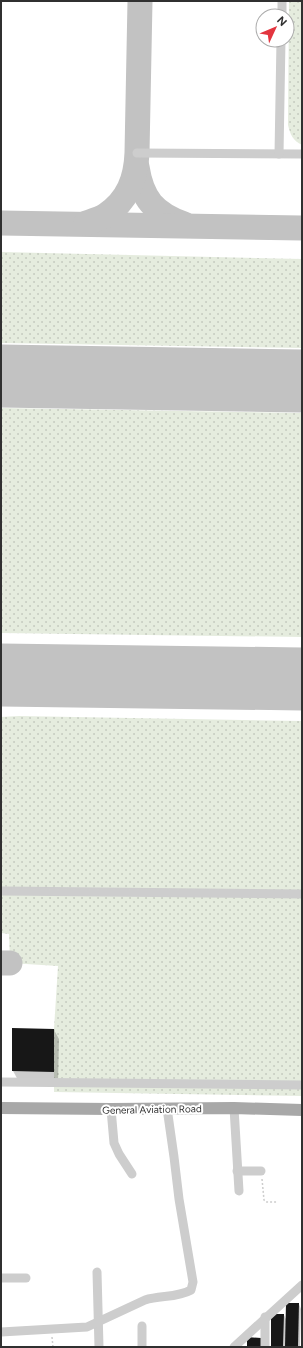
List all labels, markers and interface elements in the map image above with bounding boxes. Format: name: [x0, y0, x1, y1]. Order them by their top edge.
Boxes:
north arrow: [255, 8, 295, 48]
text: N: [274, 14, 289, 29]
street label: General Aviation Road: [102, 1102, 202, 1117]

